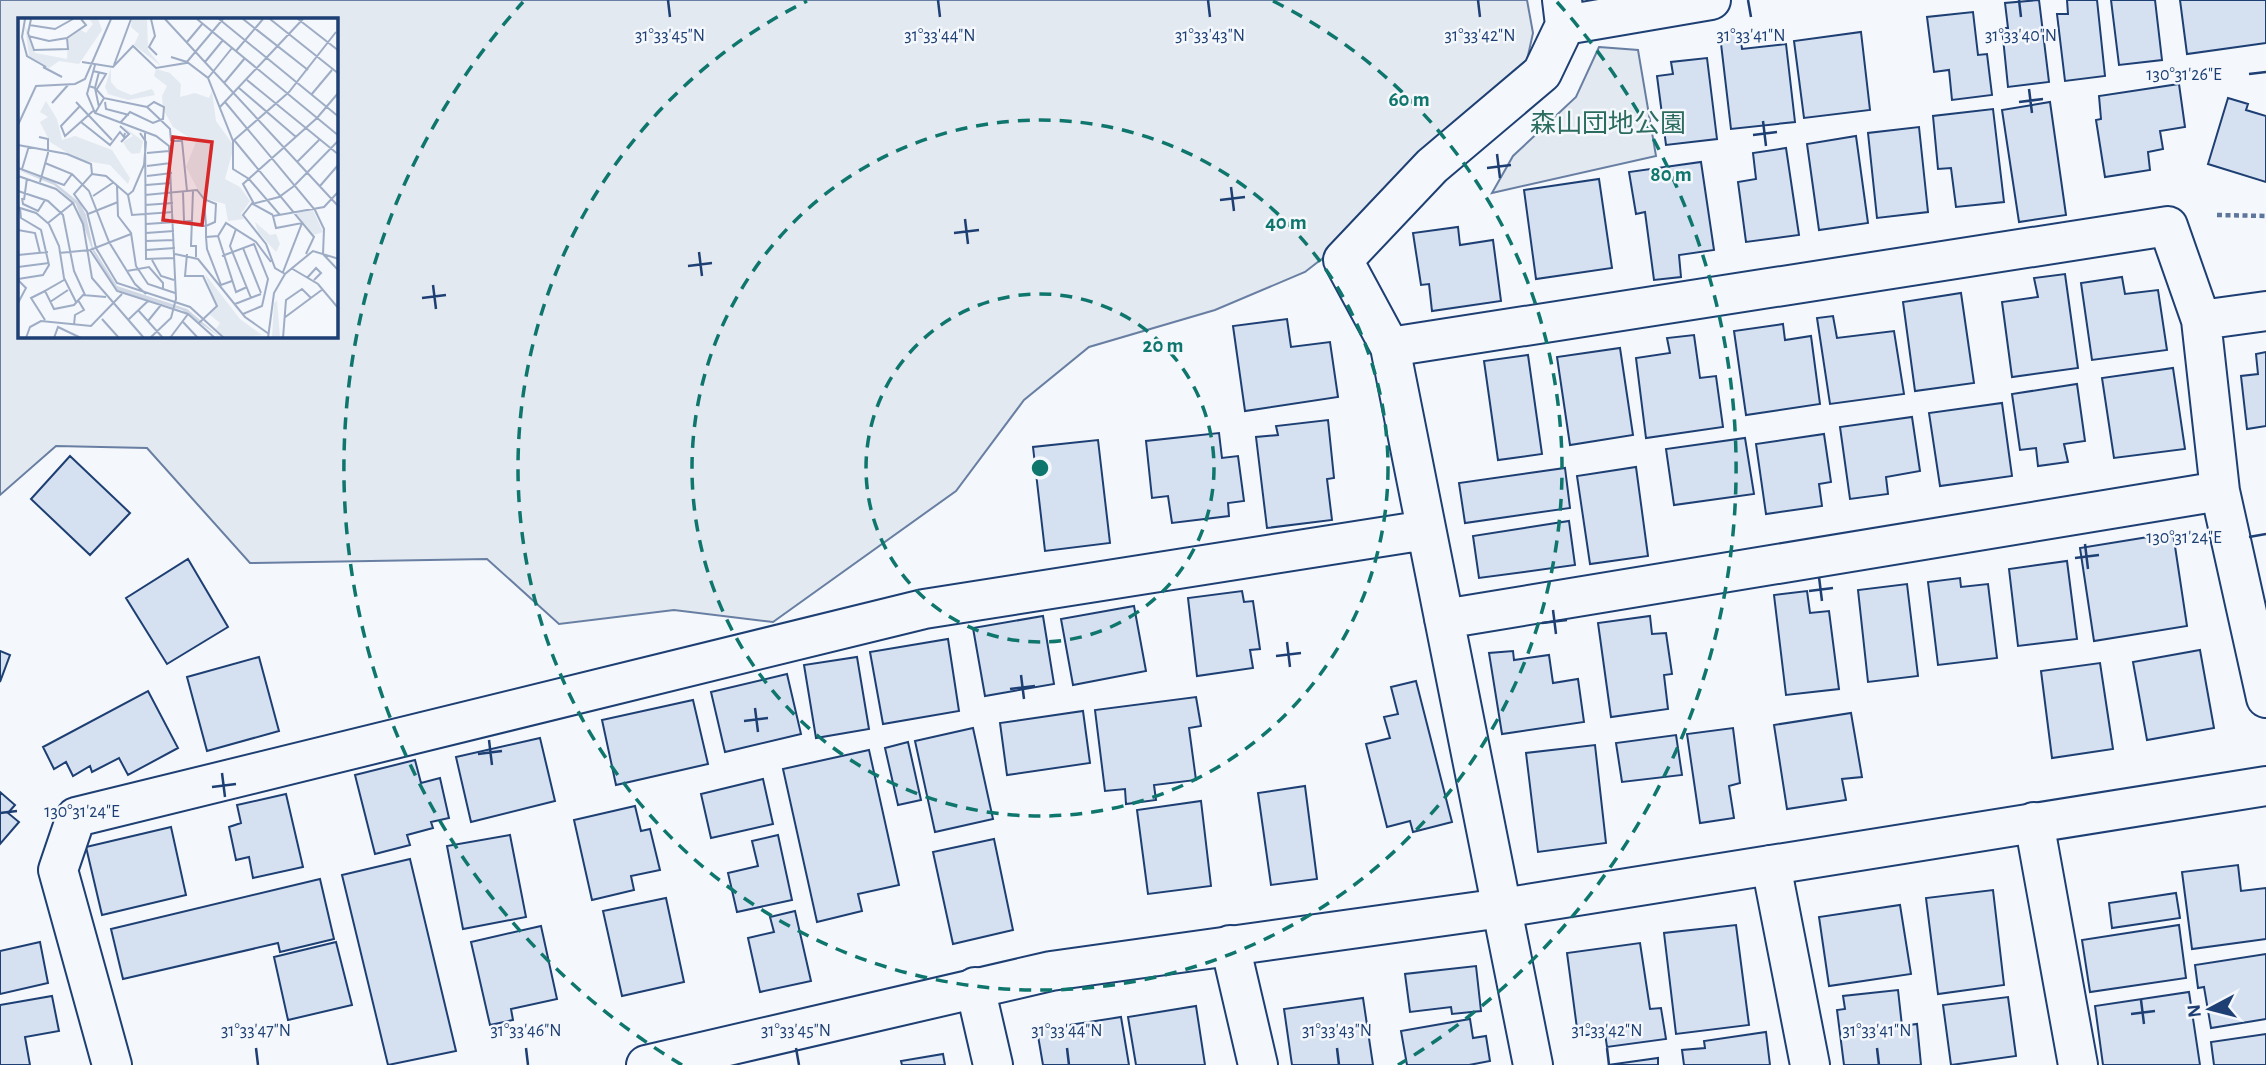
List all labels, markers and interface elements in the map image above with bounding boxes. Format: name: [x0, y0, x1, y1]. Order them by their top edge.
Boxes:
inset map: [18, 18, 338, 338]
text: 31°33'45"N: [635, 27, 705, 45]
text: 31°33'44"N: [904, 27, 976, 45]
text: 31°33'43"N: [1175, 27, 1245, 45]
text: 31°33'42"N: [1445, 27, 1515, 45]
text: 31°33'41"N: [1717, 27, 1785, 45]
text: 31°33'40"N: [1985, 27, 2057, 45]
text: 130°31'26"E: [2146, 66, 2222, 84]
text: 60 m: [1388, 89, 1430, 110]
park label: 森山団地公園: [1530, 110, 1686, 137]
text: 80 m: [1650, 164, 1692, 185]
text: 40 m: [1265, 212, 1307, 233]
text: 20 m: [1143, 335, 1183, 356]
centre of rings: [1028, 456, 1052, 480]
text: 130°31'24"E: [2146, 529, 2222, 547]
text: 130°31'24"E: [44, 803, 120, 821]
north arrow: [2175, 974, 2245, 1044]
text: N: [2184, 1003, 2205, 1019]
text: 31°33'47"N: [221, 1022, 291, 1040]
text: 31°33'46"N: [490, 1022, 562, 1040]
text: 31°33'45"N: [761, 1022, 831, 1040]
text: 31°33'44"N: [1031, 1022, 1103, 1040]
text: 31°33'43"N: [1302, 1022, 1372, 1040]
text: 31°33'42"N: [1572, 1022, 1642, 1040]
text: 31°33'41"N: [1843, 1022, 1911, 1040]

